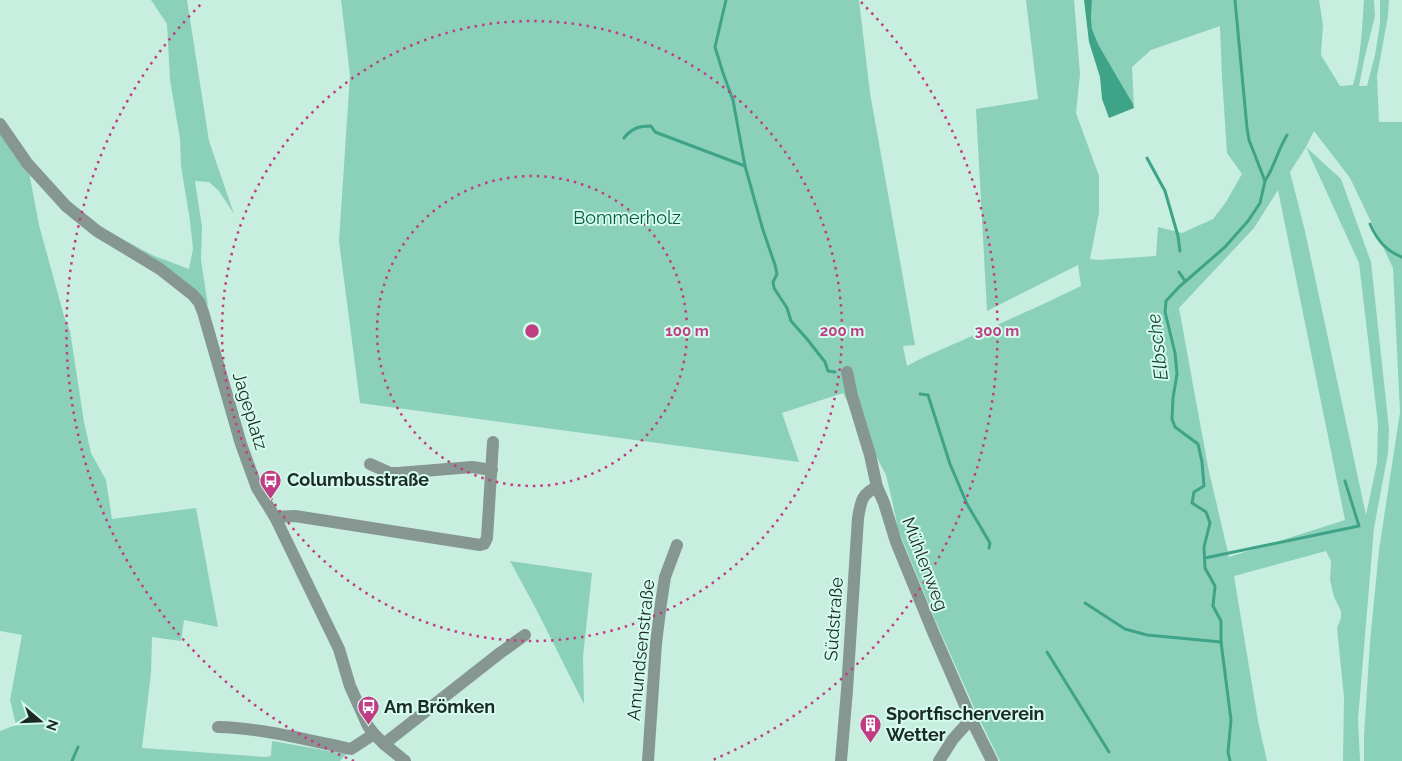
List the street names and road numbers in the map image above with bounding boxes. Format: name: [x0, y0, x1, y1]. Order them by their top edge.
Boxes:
street label: Jageplatz: [229, 369, 272, 453]
street label: Mühlenweg: [898, 514, 953, 614]
street label: Südstraße: [820, 576, 847, 662]
street label: Amundsenstraße: [623, 578, 658, 722]

